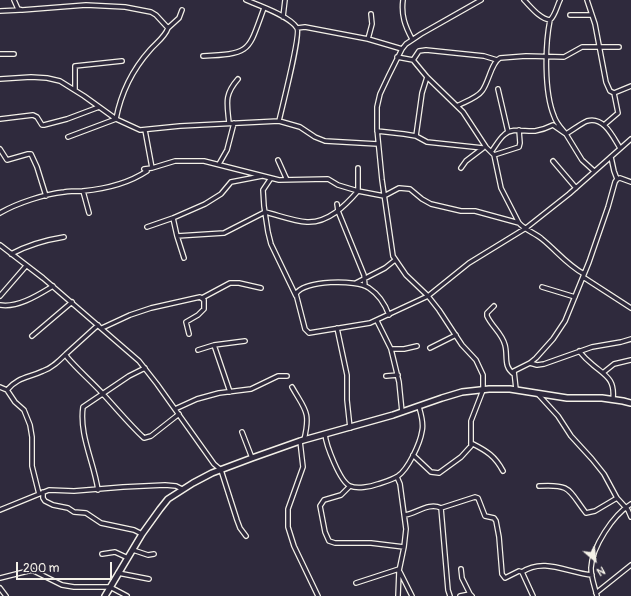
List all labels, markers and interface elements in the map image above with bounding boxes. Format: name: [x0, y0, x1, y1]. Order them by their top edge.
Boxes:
north arrow: [575, 540, 615, 580]
scale bar: [18, 554, 114, 580]
text: 200 m: [23, 561, 59, 576]
text: N: [595, 564, 607, 579]

